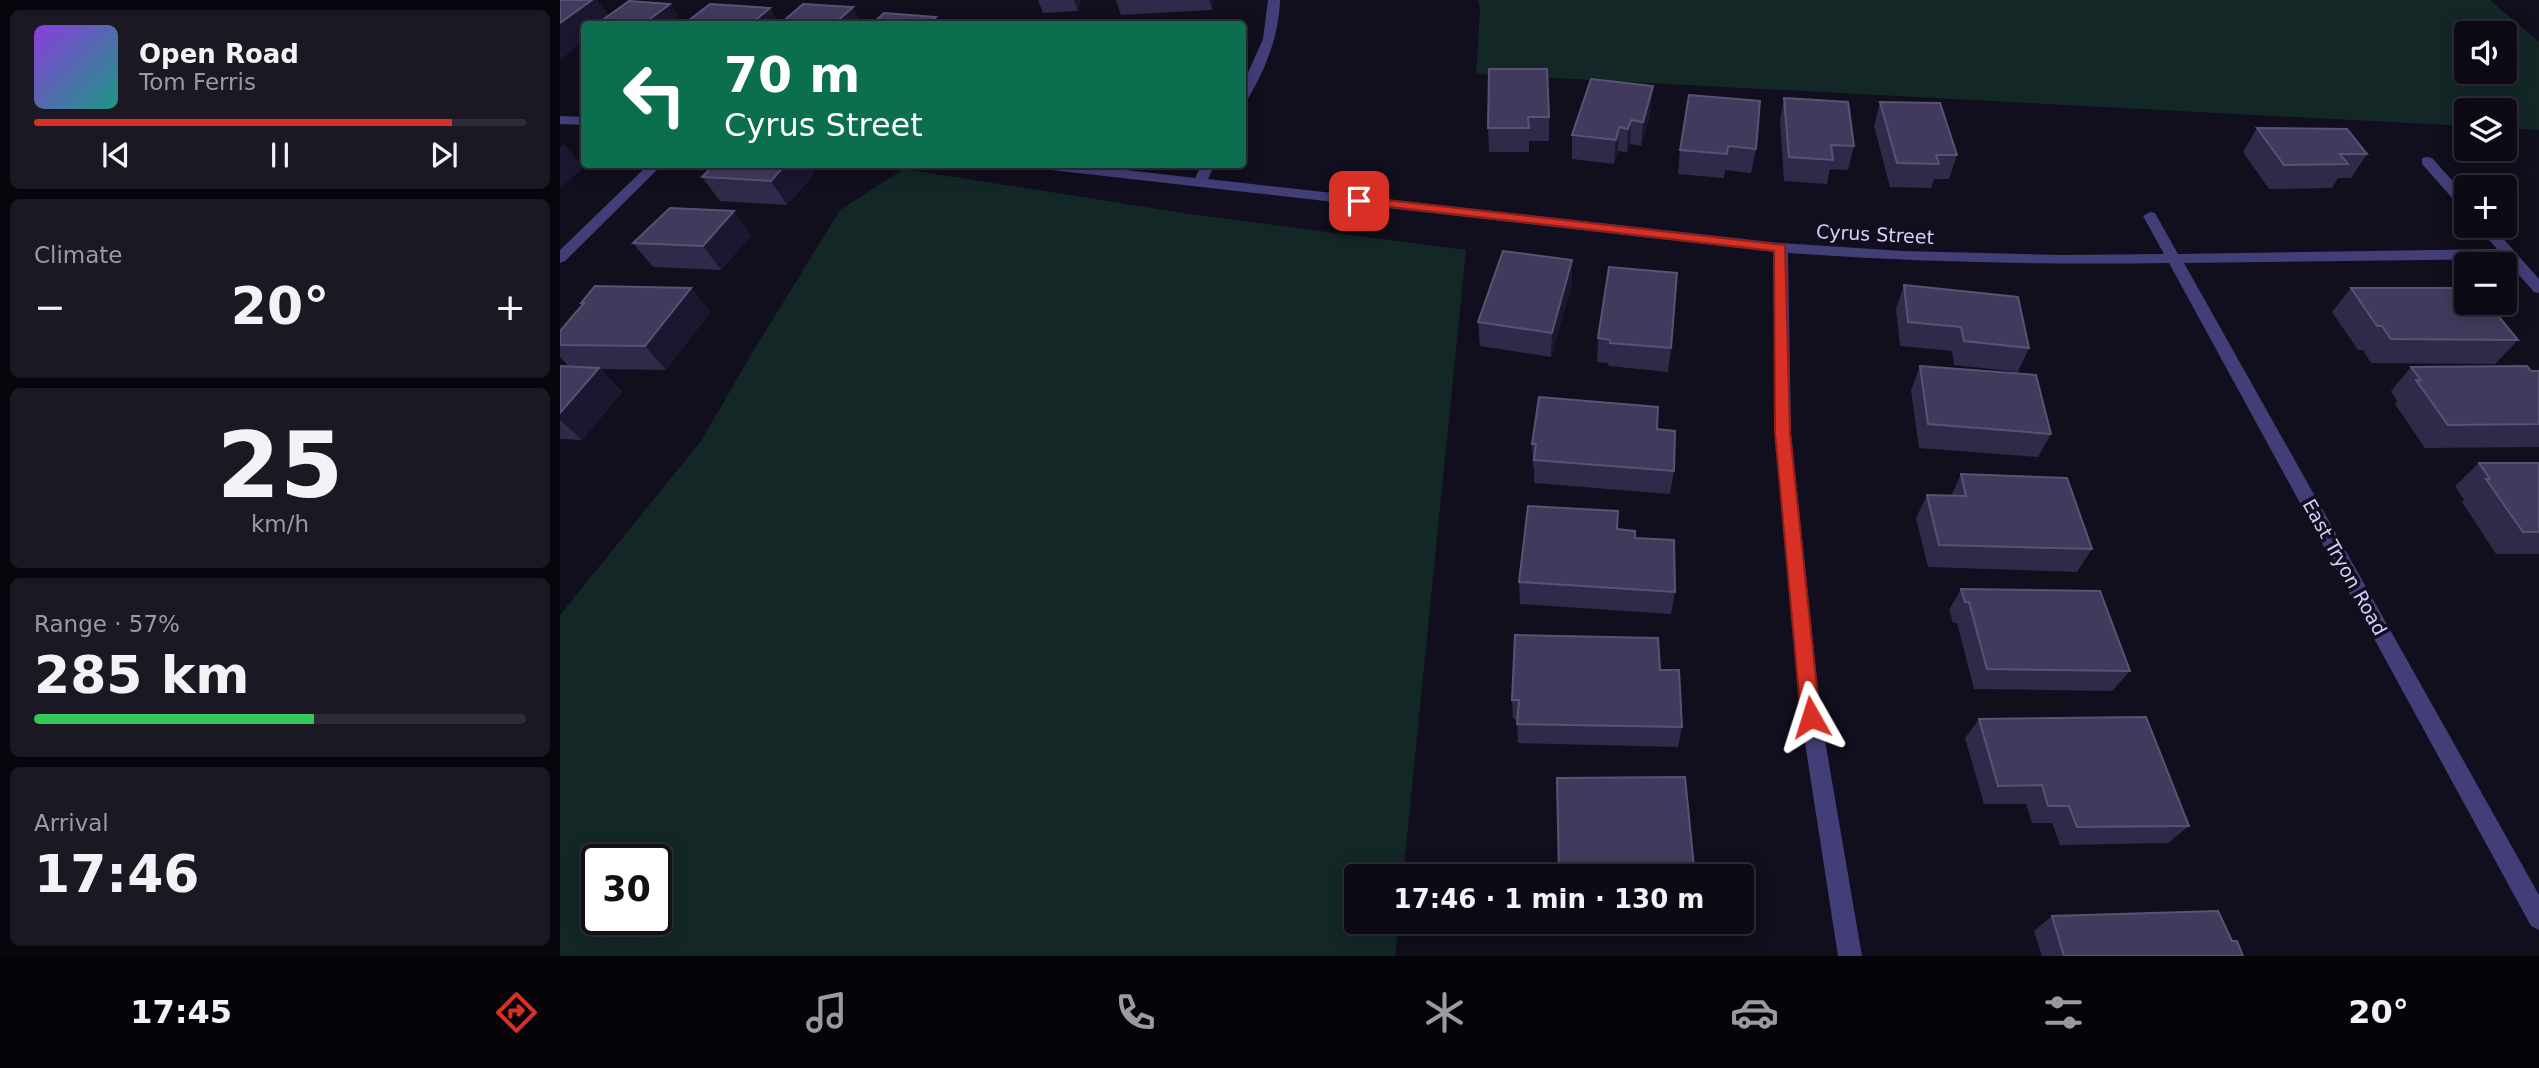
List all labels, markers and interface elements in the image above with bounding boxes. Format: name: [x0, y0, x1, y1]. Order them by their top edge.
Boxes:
map controls: [2454, 21, 2517, 315]
button: sound: [2454, 21, 2517, 84]
text: Open Road: [139, 39, 299, 69]
text: 70 m: [724, 47, 860, 104]
icon: left: [609, 49, 700, 140]
text: Tom Ferris: [139, 69, 256, 95]
button: layers: [2454, 98, 2517, 161]
text: Cyrus Street: [724, 106, 923, 144]
icon: previous: [97, 136, 135, 174]
icon: pause: [261, 136, 299, 174]
icon: next: [425, 136, 463, 174]
pin: [1329, 171, 1389, 231]
button: +: [2454, 175, 2517, 238]
icon: arrive: [1340, 182, 1378, 220]
street label: Cyrus Street: [1815, 220, 1935, 248]
text: Climate: [34, 242, 123, 268]
button: −: [2454, 252, 2517, 315]
text: 20°: [231, 276, 329, 336]
text: −: [34, 285, 66, 329]
text: +: [494, 285, 526, 329]
text: 25: [217, 413, 343, 518]
street label: East Tryon Road: [2298, 495, 2392, 639]
text: km/h: [251, 511, 309, 537]
text: Range · 57%: [34, 611, 180, 637]
text: 285 km: [34, 645, 249, 705]
position arrow: [1774, 680, 1848, 754]
text: Arrival: [34, 810, 109, 836]
text: 17:46: [34, 844, 200, 904]
speed limit sign: 30: [581, 844, 672, 935]
text: 17:46 · 1 min · 130 m: [1394, 884, 1704, 914]
icon: directions: [492, 988, 541, 1037]
icon: music: [802, 988, 851, 1037]
icon: phone: [1111, 988, 1160, 1037]
icon: climate: [1420, 988, 1469, 1037]
icon: car: [1730, 988, 1779, 1037]
icon: filters: [2039, 988, 2088, 1037]
text: 17:45: [130, 993, 232, 1031]
text: 20°: [2348, 993, 2409, 1031]

